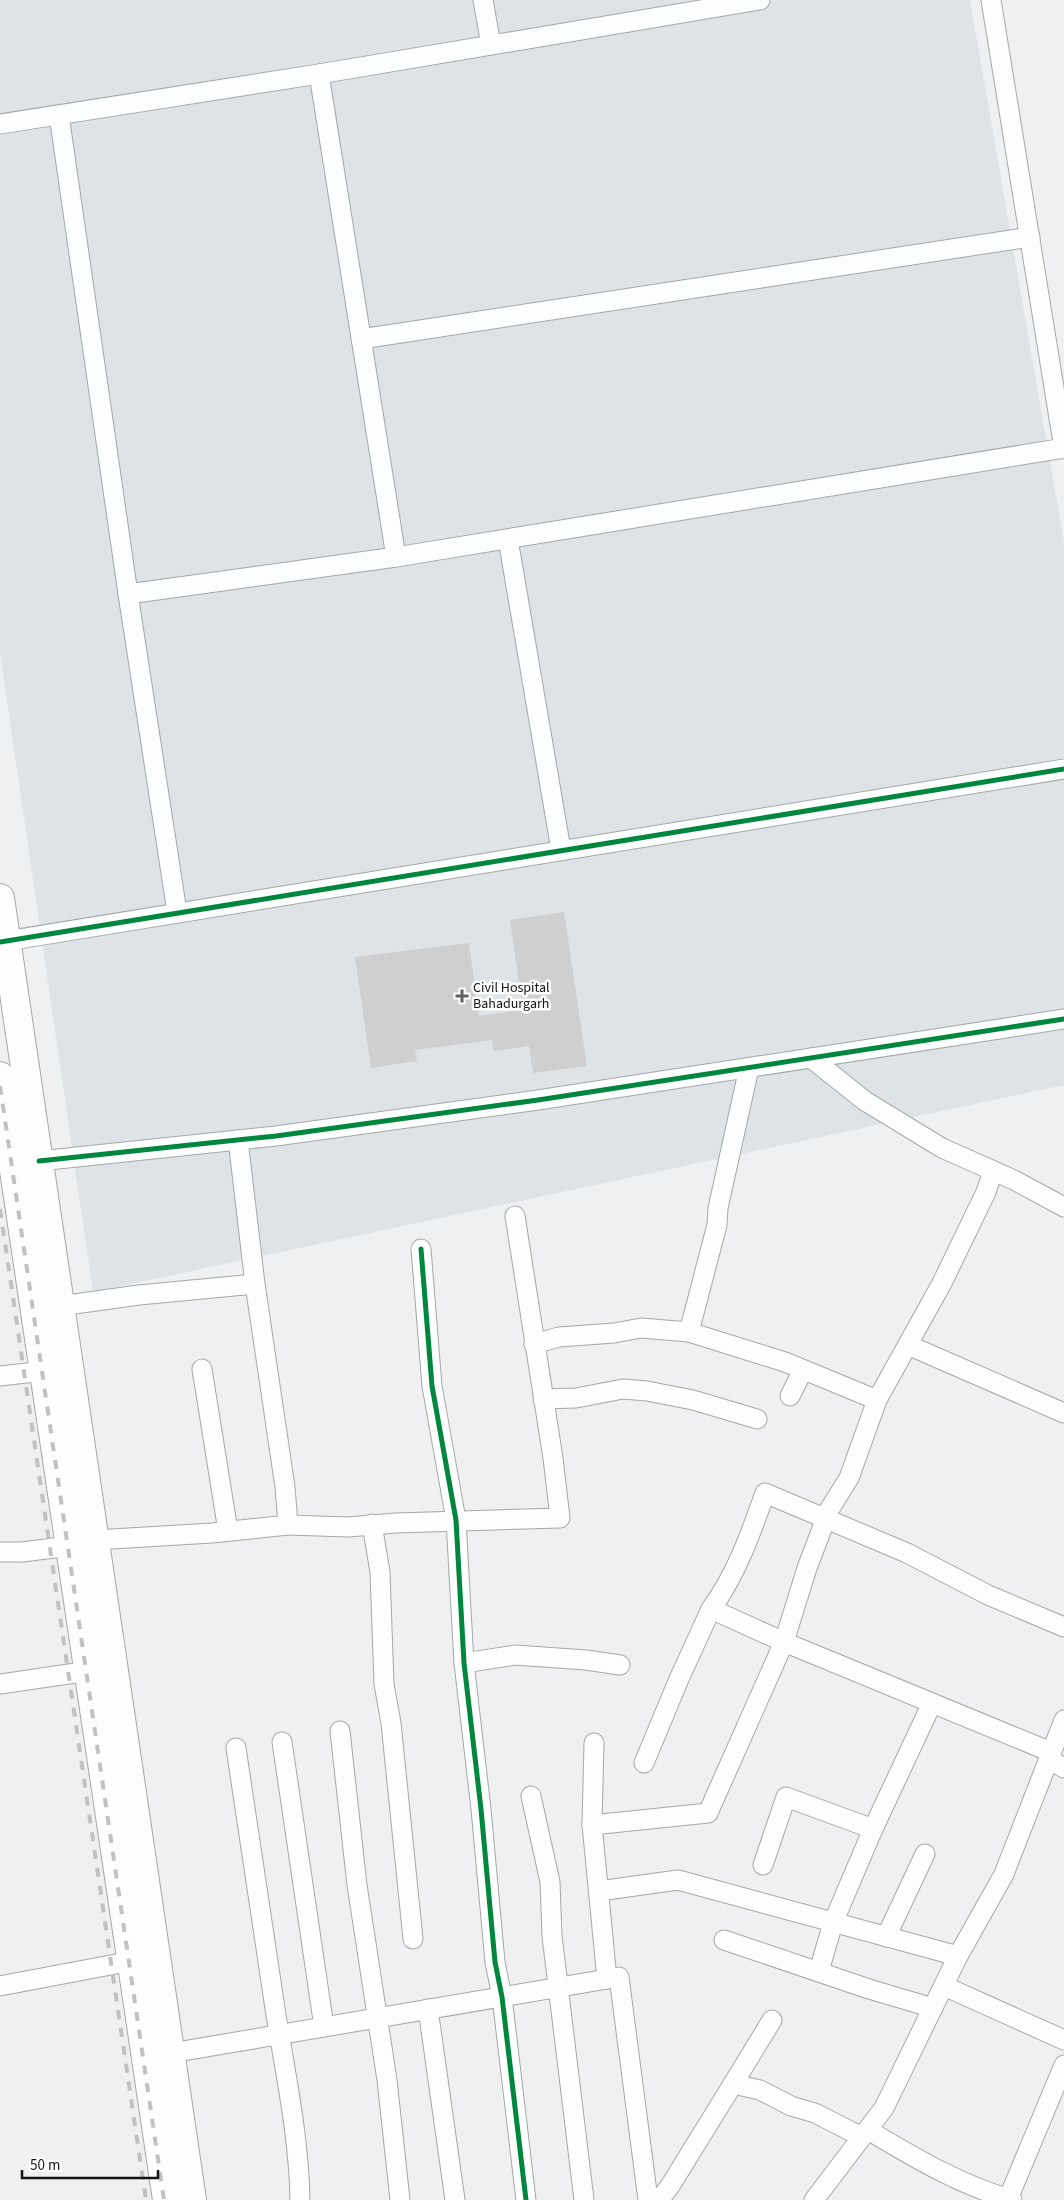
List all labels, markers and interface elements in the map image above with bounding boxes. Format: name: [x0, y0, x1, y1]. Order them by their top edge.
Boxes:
place label: Civil Hospital Bahadurgarh: [473, 978, 550, 1014]
marker: Civil Hospital Bahadurgarh: [455, 989, 469, 1003]
scale bar: [22, 2148, 159, 2180]
text: 50 m: [30, 2155, 60, 2176]

